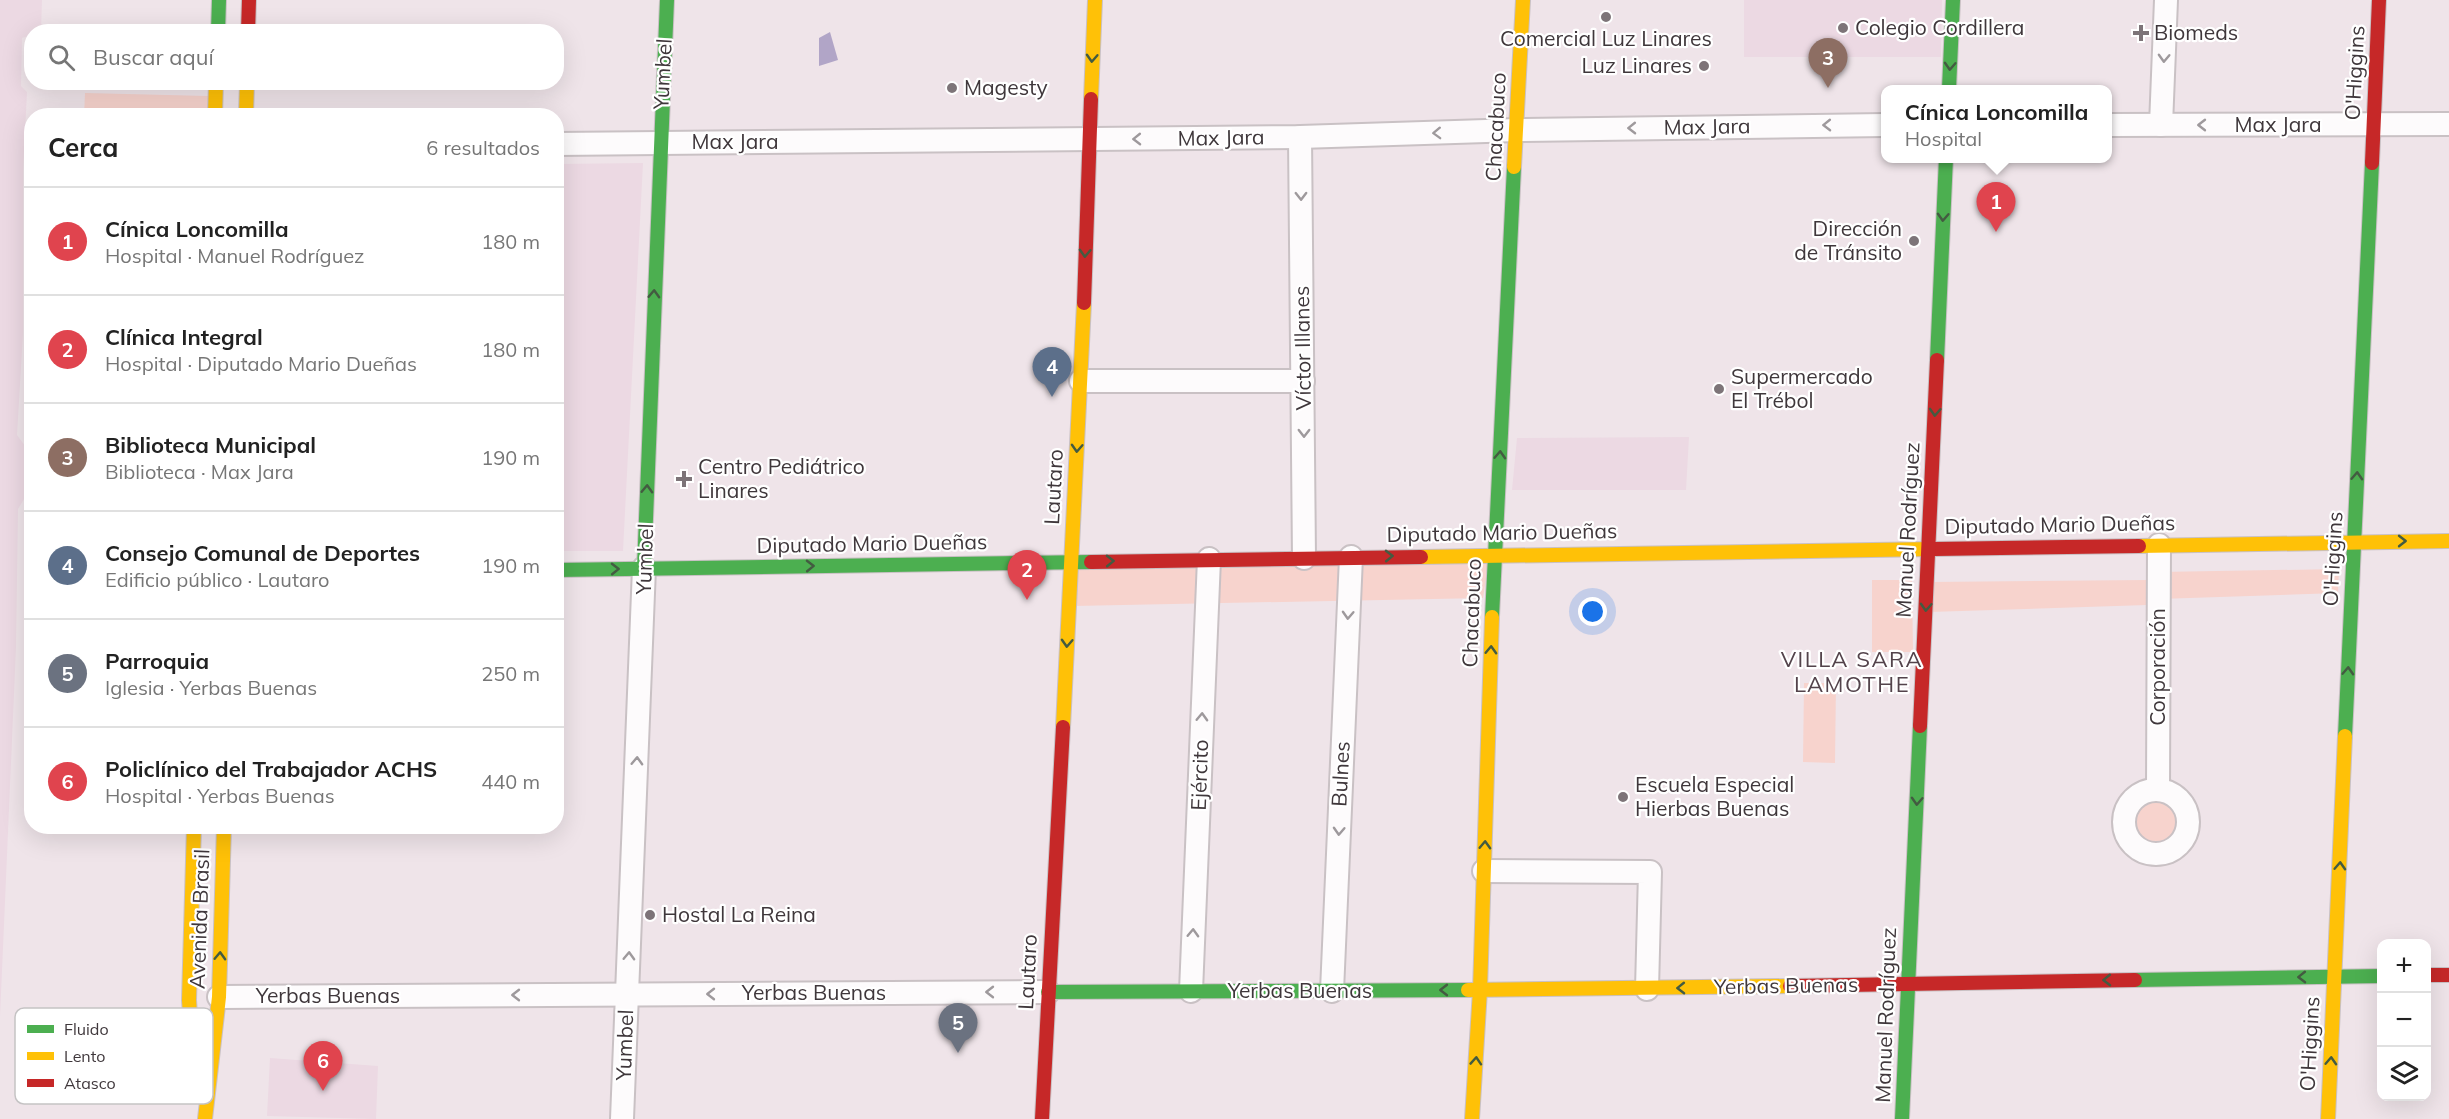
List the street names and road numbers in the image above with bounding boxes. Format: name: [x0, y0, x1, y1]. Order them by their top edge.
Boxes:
street label: O'Higgins: [2339, 25, 2369, 121]
street label: Yumbel: [647, 38, 677, 111]
street label: Chacabuco: [1479, 72, 1511, 182]
street label: Max Jara: [2235, 111, 2321, 137]
street label: Max Jara: [1663, 112, 1751, 140]
street label: Max Jara: [1177, 123, 1265, 151]
street label: Max Jara: [692, 128, 778, 154]
street label: Víctor Illanes: [1288, 286, 1316, 411]
street label: Manuel Rodríguez: [1889, 442, 1925, 618]
street label: Lautaro: [1038, 449, 1068, 525]
street label: Diputado Mario Dueñas: [1944, 509, 2176, 539]
street label: O'Higgins: [2317, 511, 2347, 607]
street label: Diputado Mario Dueñas: [1386, 517, 1618, 547]
street label: Yumbel: [630, 523, 658, 596]
street label: Diputado Mario Dueñas: [756, 528, 988, 558]
street label: Chacabuco: [1456, 558, 1486, 668]
street label: Corporación: [2144, 608, 2170, 726]
street label: Ejército: [1185, 739, 1213, 811]
street label: Bulnes: [1325, 741, 1355, 807]
street label: Avenida Brasil: [184, 848, 214, 989]
street label: Manuel Rodríguez: [1869, 927, 1901, 1103]
street label: Lautaro: [1012, 934, 1042, 1010]
street label: Yerbas Buenas: [1713, 971, 1858, 999]
street label: Yerbas Buenas: [1227, 977, 1372, 1003]
street label: Yerbas Buenas: [741, 979, 886, 1005]
street label: Yerbas Buenas: [255, 982, 400, 1008]
street label: O'Higgins: [2294, 996, 2324, 1092]
street label: Yumbel: [610, 1009, 638, 1082]

